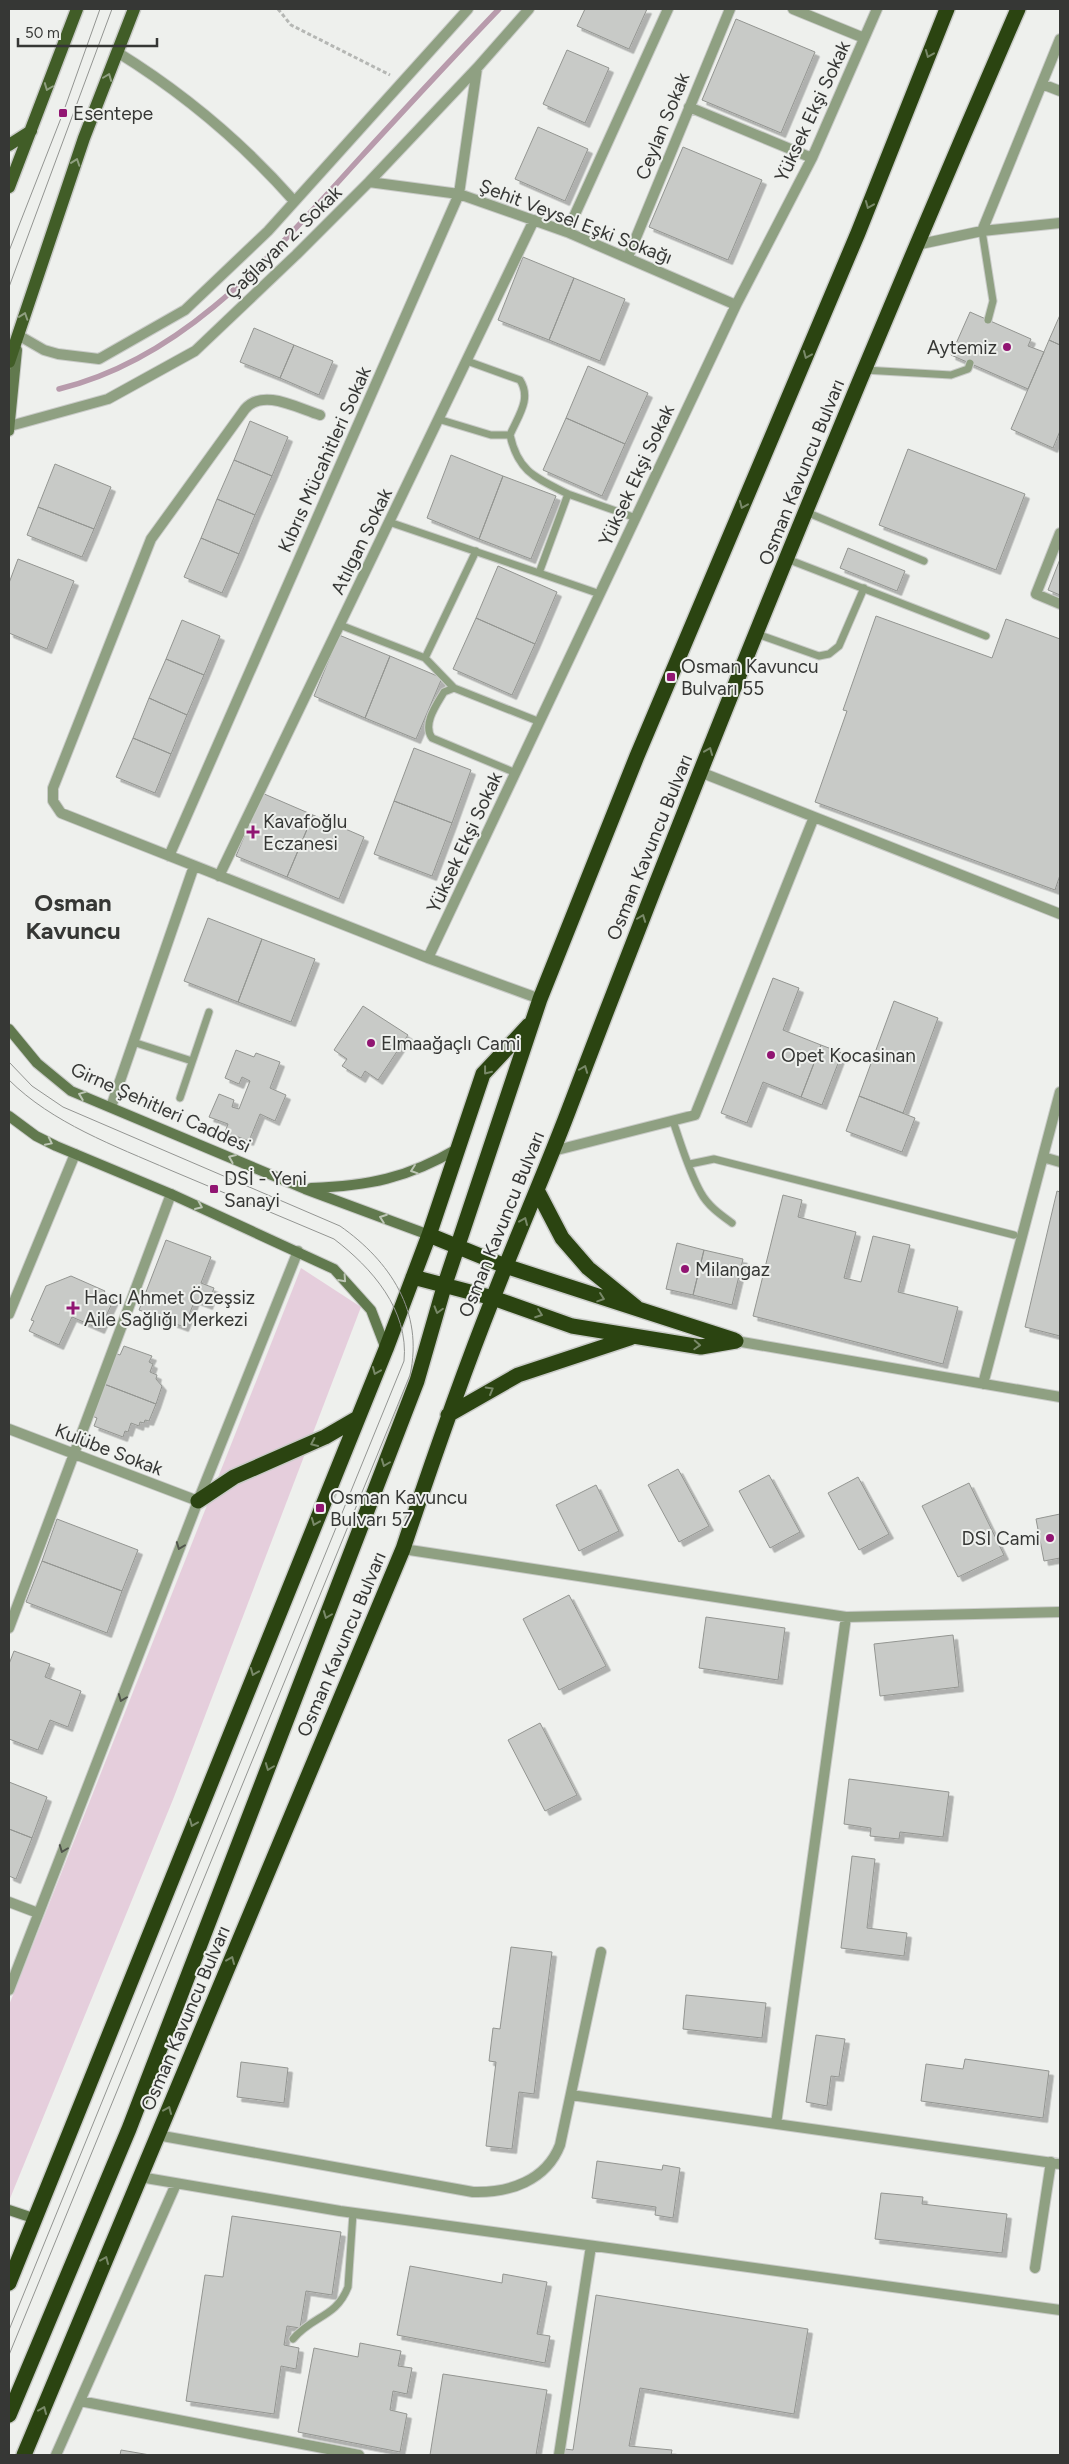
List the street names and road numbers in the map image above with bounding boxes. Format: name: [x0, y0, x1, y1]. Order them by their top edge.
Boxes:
street label: Yüksek Ekşi Sokak: [770, 36, 856, 185]
street label: Ceylan Sokak: [631, 69, 695, 183]
street label: Şehit Veysel Eşki Sokağı: [476, 174, 676, 269]
street label: Çağlayan 2. Sokak: [220, 180, 347, 304]
street label: Kıbrıs Mücahitleri Sokak: [273, 362, 376, 556]
street label: Osman Kavuncu Bulvarı: [754, 376, 849, 569]
street label: Yüksek Ekşi Sokak: [594, 400, 680, 549]
street label: Atılgan Sokak: [326, 484, 397, 598]
street label: Osman Kavuncu Bulvarı: [602, 751, 697, 944]
street label: Yüksek Ekşi Sokak: [422, 767, 508, 916]
street label: Girne Şehitleri Caddesi: [67, 1057, 254, 1158]
street label: Osman Kavuncu Bulvarı: [454, 1128, 549, 1321]
street label: Kulübe Sokak: [52, 1418, 167, 1481]
street label: Osman Kavuncu Bulvarı: [292, 1548, 391, 1740]
street label: Osman Kavuncu Bulvarı: [136, 1922, 235, 2114]

